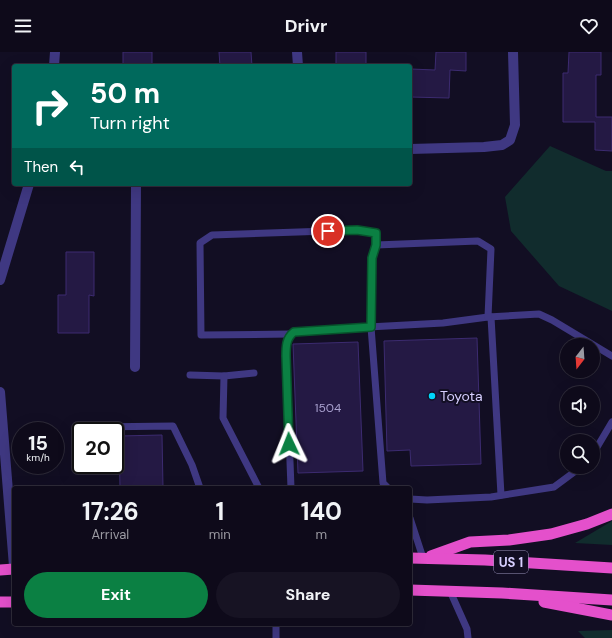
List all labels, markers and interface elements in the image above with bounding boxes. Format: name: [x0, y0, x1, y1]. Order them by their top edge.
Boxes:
text: Drivr: [285, 14, 327, 38]
icon: menu: [12, 15, 34, 37]
icon: heart: [578, 15, 600, 37]
text: 50 m: [90, 75, 160, 112]
icon: right: [24, 80, 76, 132]
text: Turn right: [90, 111, 170, 135]
icon: left: [66, 156, 88, 178]
text: Then: [24, 157, 58, 177]
pin: [311, 214, 345, 248]
icon: arrive: [317, 220, 339, 242]
north arrow: [560, 338, 600, 378]
map controls: [560, 338, 600, 474]
button: sound: [560, 386, 600, 426]
place label: Toyota: [440, 387, 483, 405]
marker: Toyota: [427, 391, 437, 401]
house number: 1504: [315, 400, 341, 416]
speed limit sign: 20: [72, 422, 124, 474]
position arrow: [268, 423, 310, 465]
text: 15: [28, 430, 48, 456]
button: search: [560, 434, 600, 474]
text: km/h: [26, 451, 50, 464]
text: 17:26: [82, 496, 139, 527]
text: 1: [215, 496, 224, 527]
text: 140: [301, 496, 342, 527]
text: Arrival: [91, 526, 129, 543]
text: min: [209, 526, 231, 543]
text: m: [316, 526, 327, 543]
road number: US 1: [494, 551, 528, 573]
button: Exit: [24, 572, 208, 618]
button: Share: [216, 572, 400, 618]

